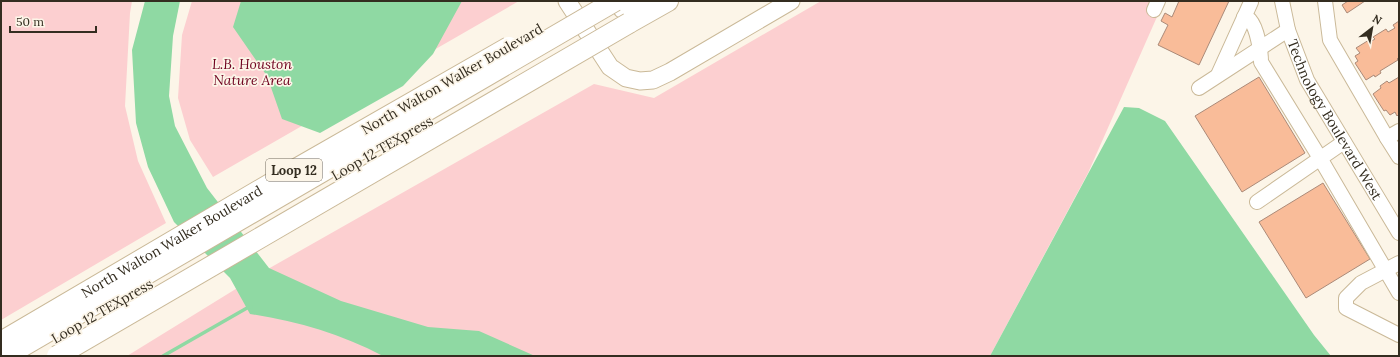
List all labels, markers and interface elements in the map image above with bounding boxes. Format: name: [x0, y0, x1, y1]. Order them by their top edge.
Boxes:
scale bar: [10, 8, 96, 34]
north arrow: [1352, 8, 1392, 48]
text: N: [1370, 11, 1385, 28]
text: 50 m: [16, 14, 44, 29]
street label: North Walton Walker Boulevard: [358, 20, 546, 138]
street label: Technology Boulevard West: [1283, 37, 1386, 204]
park label: L.B. Houston Nature Area: [212, 55, 292, 89]
street label: Loop 12 TEXpress: [328, 112, 436, 184]
road number: Loop 12: [266, 159, 322, 181]
street label: North Walton Walker Boulevard: [78, 182, 266, 302]
street label: Loop 12 TEXpress: [48, 275, 156, 347]

